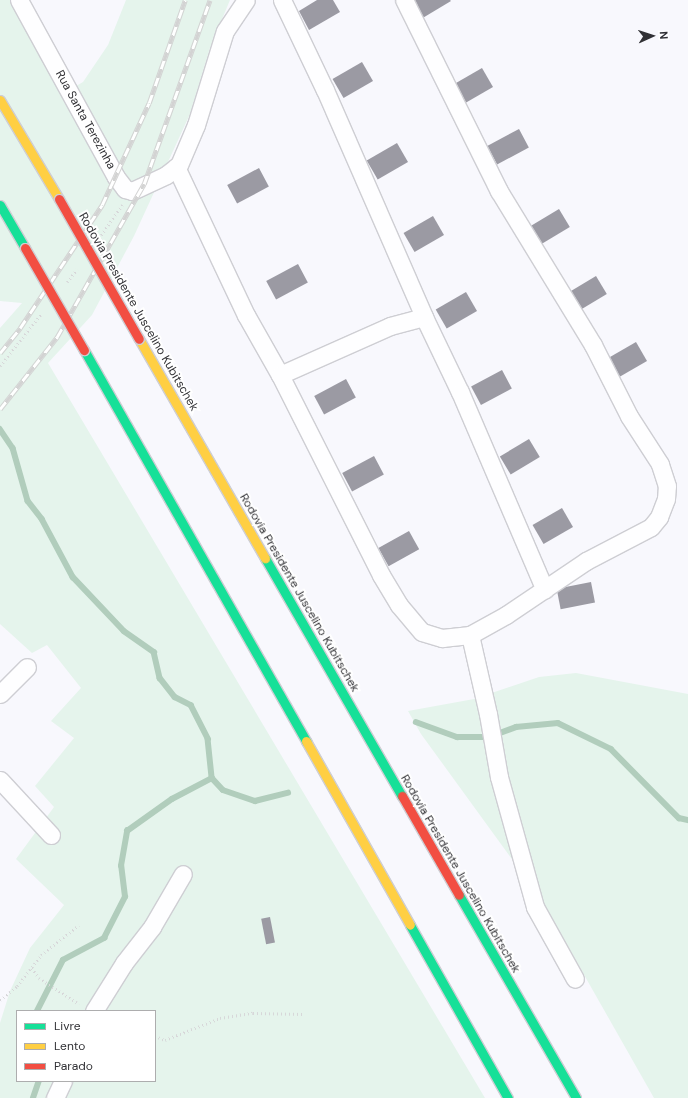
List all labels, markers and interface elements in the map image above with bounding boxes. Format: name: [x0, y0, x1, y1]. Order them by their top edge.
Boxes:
north arrow: [632, 16, 672, 56]
text: N: [657, 31, 671, 40]
street label: Rua Santa Terezinha: [52, 68, 118, 172]
street label: Rodovia Presidente Juscelino Kubitschek: [75, 210, 201, 414]
street label: Rodovia Presidente Juscelino Kubitschek: [236, 491, 362, 695]
street label: Rodovia Presidente Juscelino Kubitschek: [397, 772, 523, 976]
legend: [16, 1010, 156, 1082]
text: Livre: [54, 1018, 81, 1034]
text: Lento: [54, 1038, 85, 1054]
text: Parado: [54, 1058, 93, 1074]

